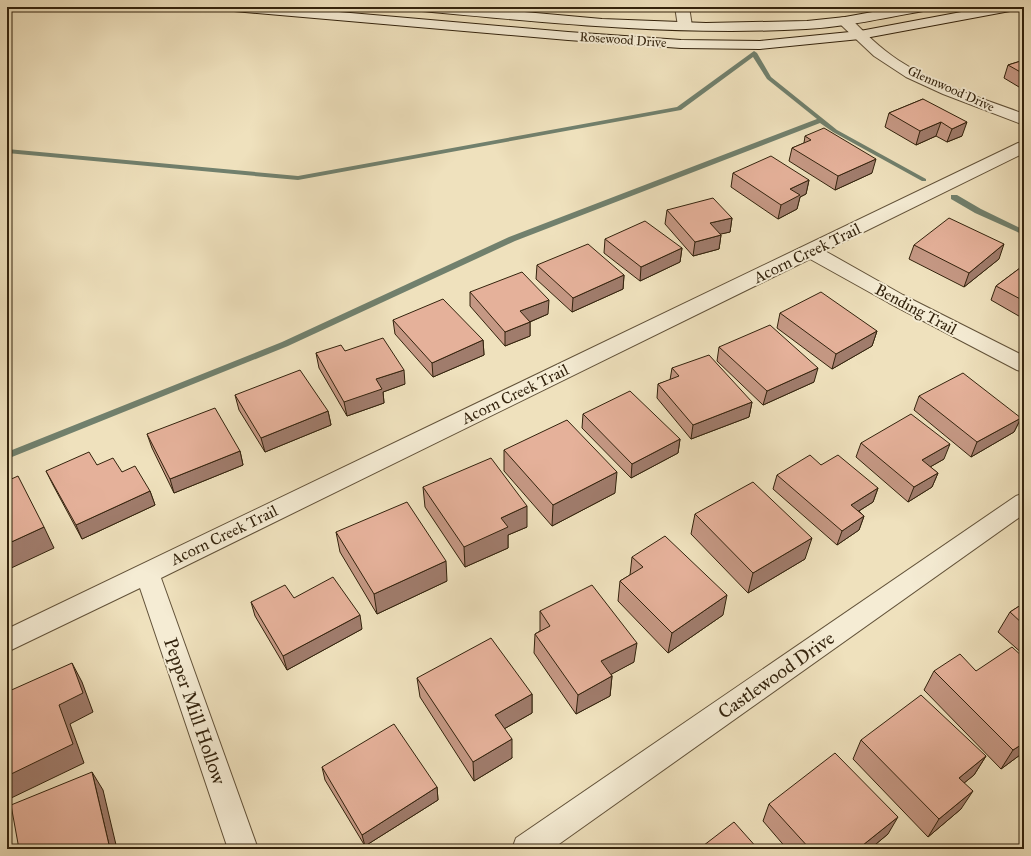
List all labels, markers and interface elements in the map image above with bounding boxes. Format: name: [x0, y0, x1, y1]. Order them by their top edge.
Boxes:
street label: Rosewood Drive: [579, 29, 668, 51]
street label: Glennwood Drive: [905, 63, 997, 116]
street label: Acorn Creek Trail: [749, 219, 864, 288]
street label: Bending Trail: [871, 279, 961, 340]
street label: Acorn Creek Trail: [457, 360, 572, 429]
street label: Acorn Creek Trail: [166, 501, 281, 570]
street label: Castlewood Drive: [713, 626, 839, 724]
street label: Pepper Mill Hollow: [159, 635, 231, 788]

